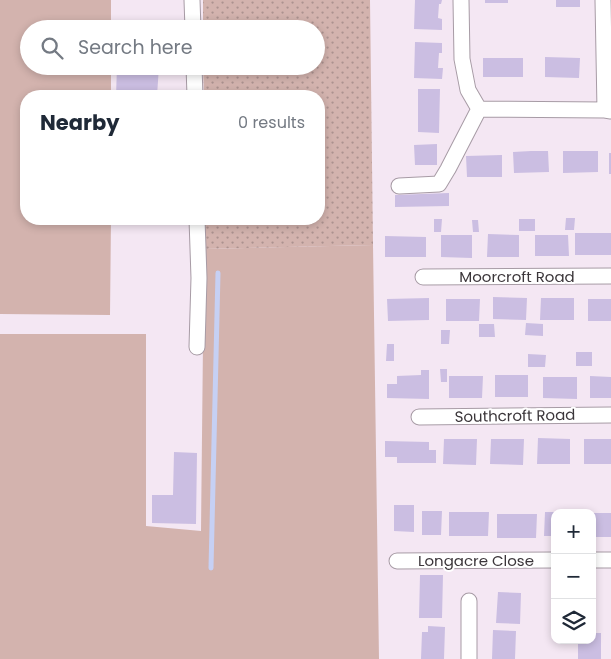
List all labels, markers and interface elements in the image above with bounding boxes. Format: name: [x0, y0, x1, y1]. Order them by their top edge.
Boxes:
search box: [20, 20, 325, 75]
icon: search: [38, 34, 66, 62]
text: Search here: [78, 34, 192, 61]
text: Nearby: [40, 108, 120, 137]
text: 0 results: [238, 111, 305, 134]
street label: Moorcroft Road: [459, 266, 575, 287]
street label: Southcroft Road: [454, 404, 576, 427]
map controls: [551, 509, 596, 644]
button: +: [551, 509, 596, 554]
street label: Longacre Close: [418, 550, 534, 571]
button: −: [551, 554, 596, 599]
button: layers: [551, 599, 596, 644]

